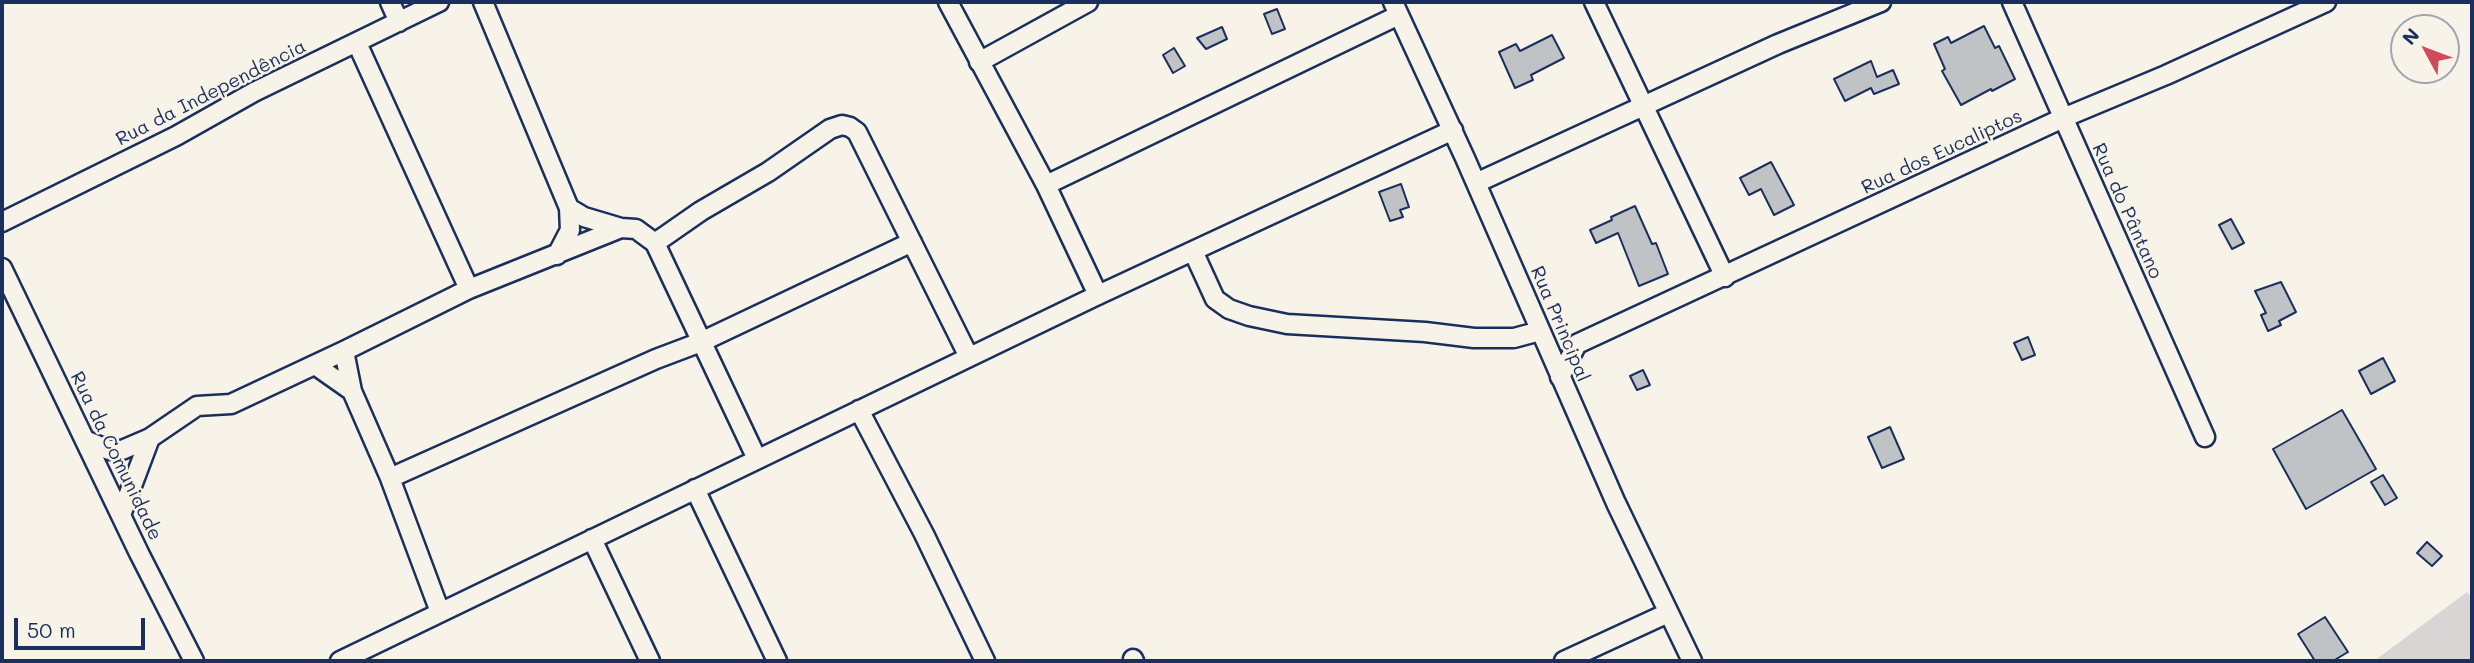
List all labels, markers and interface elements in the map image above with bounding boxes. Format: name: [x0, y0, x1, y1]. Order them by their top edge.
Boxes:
north arrow: [2390, 14, 2460, 84]
text: N: [2396, 23, 2424, 50]
street label: Rua da Independência: [112, 35, 310, 151]
street label: Rua dos Eucaliptos: [1858, 105, 2026, 199]
street label: Rua do Pântano: [2087, 140, 2167, 282]
street label: Rua Principal: [1525, 263, 1595, 385]
street label: Rua da Comunidade: [65, 368, 167, 544]
scale bar: [18, 604, 149, 648]
text: 50 m: [27, 616, 76, 643]

